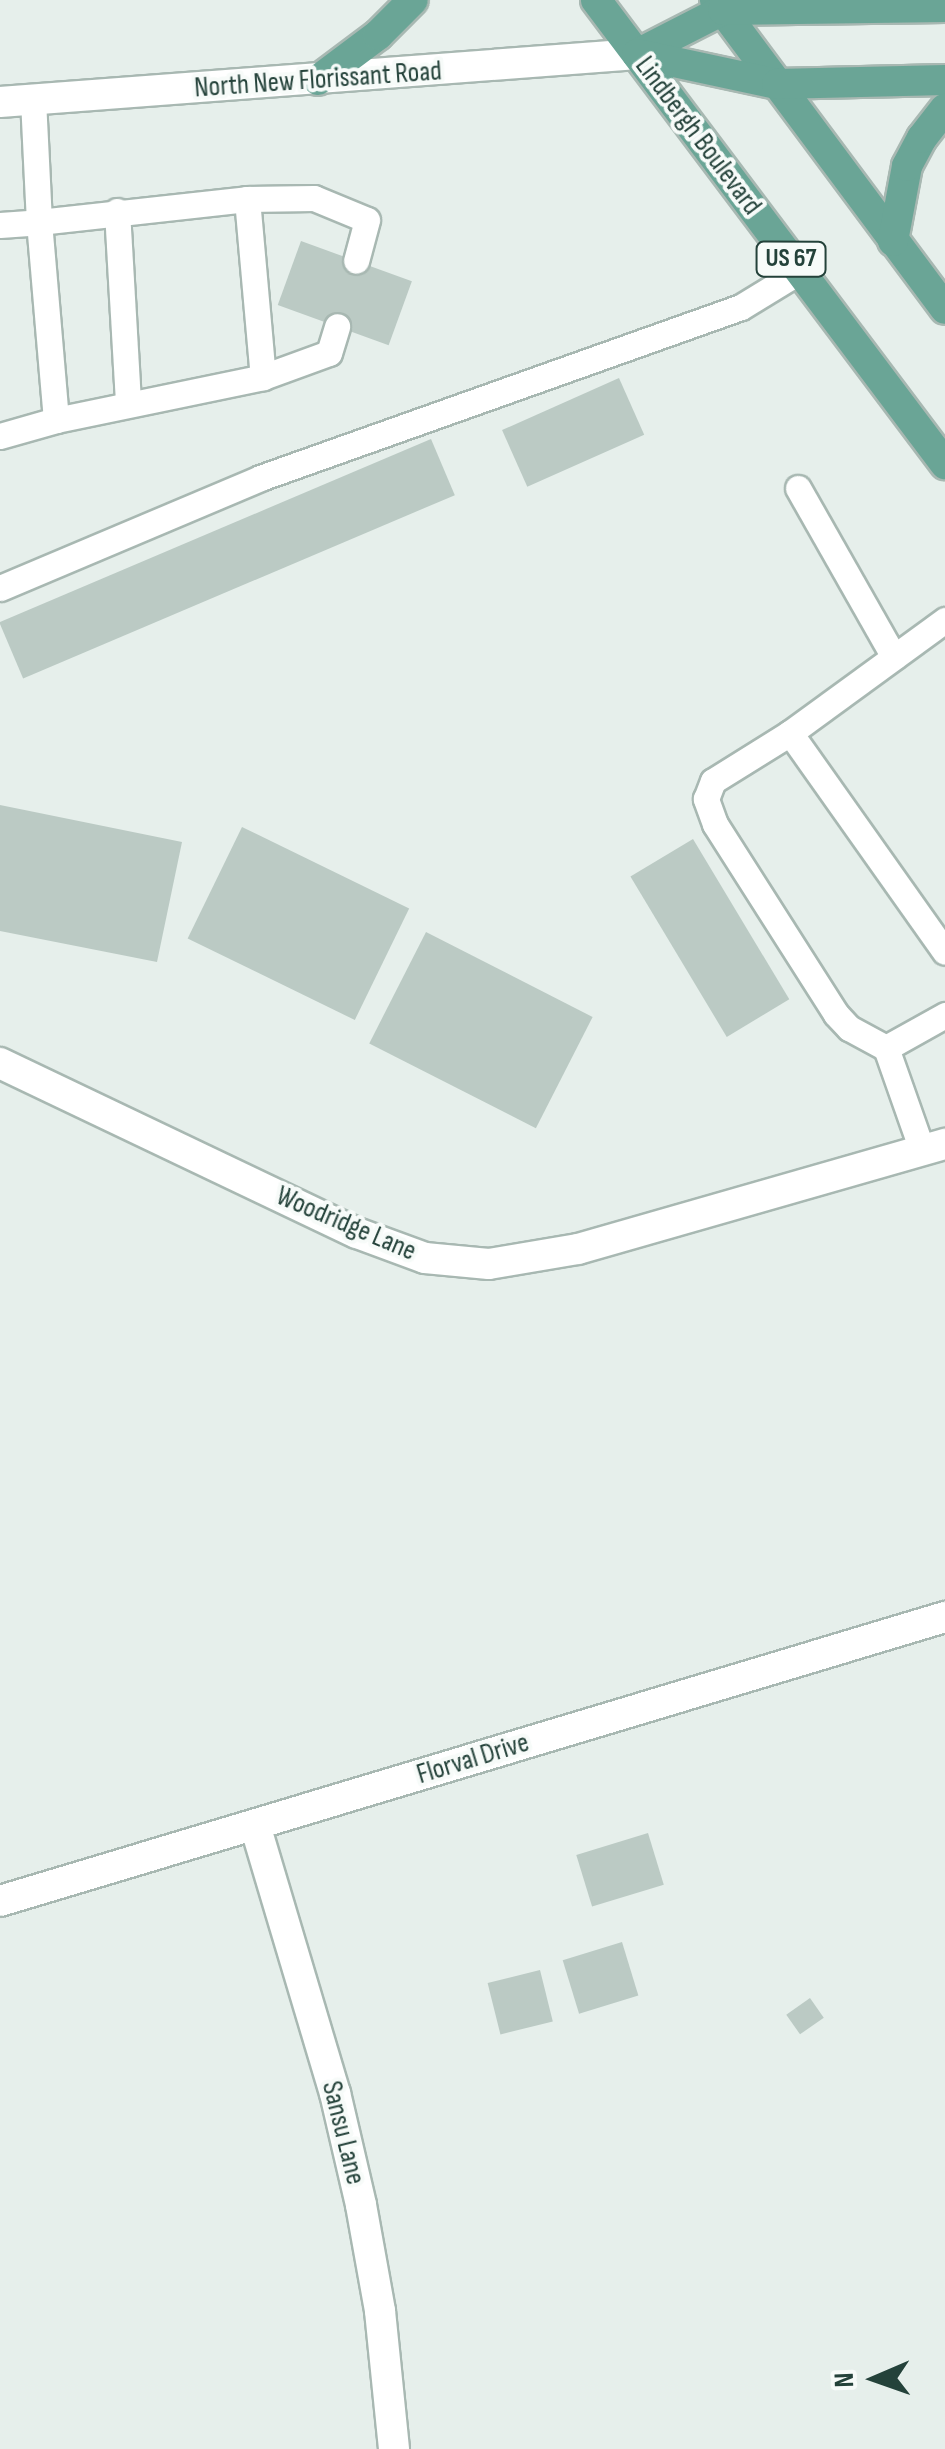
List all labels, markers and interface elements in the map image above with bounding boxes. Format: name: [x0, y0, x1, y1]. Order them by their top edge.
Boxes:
street label: Lindbergh Boulevard: [628, 50, 768, 222]
street label: North New Florissant Road: [193, 55, 443, 105]
road number: US 67: [754, 239, 828, 279]
street label: Woodridge Lane: [271, 1179, 421, 1269]
street label: Florval Drive: [413, 1726, 533, 1792]
street label: Sansu Lane: [314, 2078, 372, 2188]
north arrow: [825, 2329, 925, 2429]
text: N: [828, 2372, 861, 2388]

